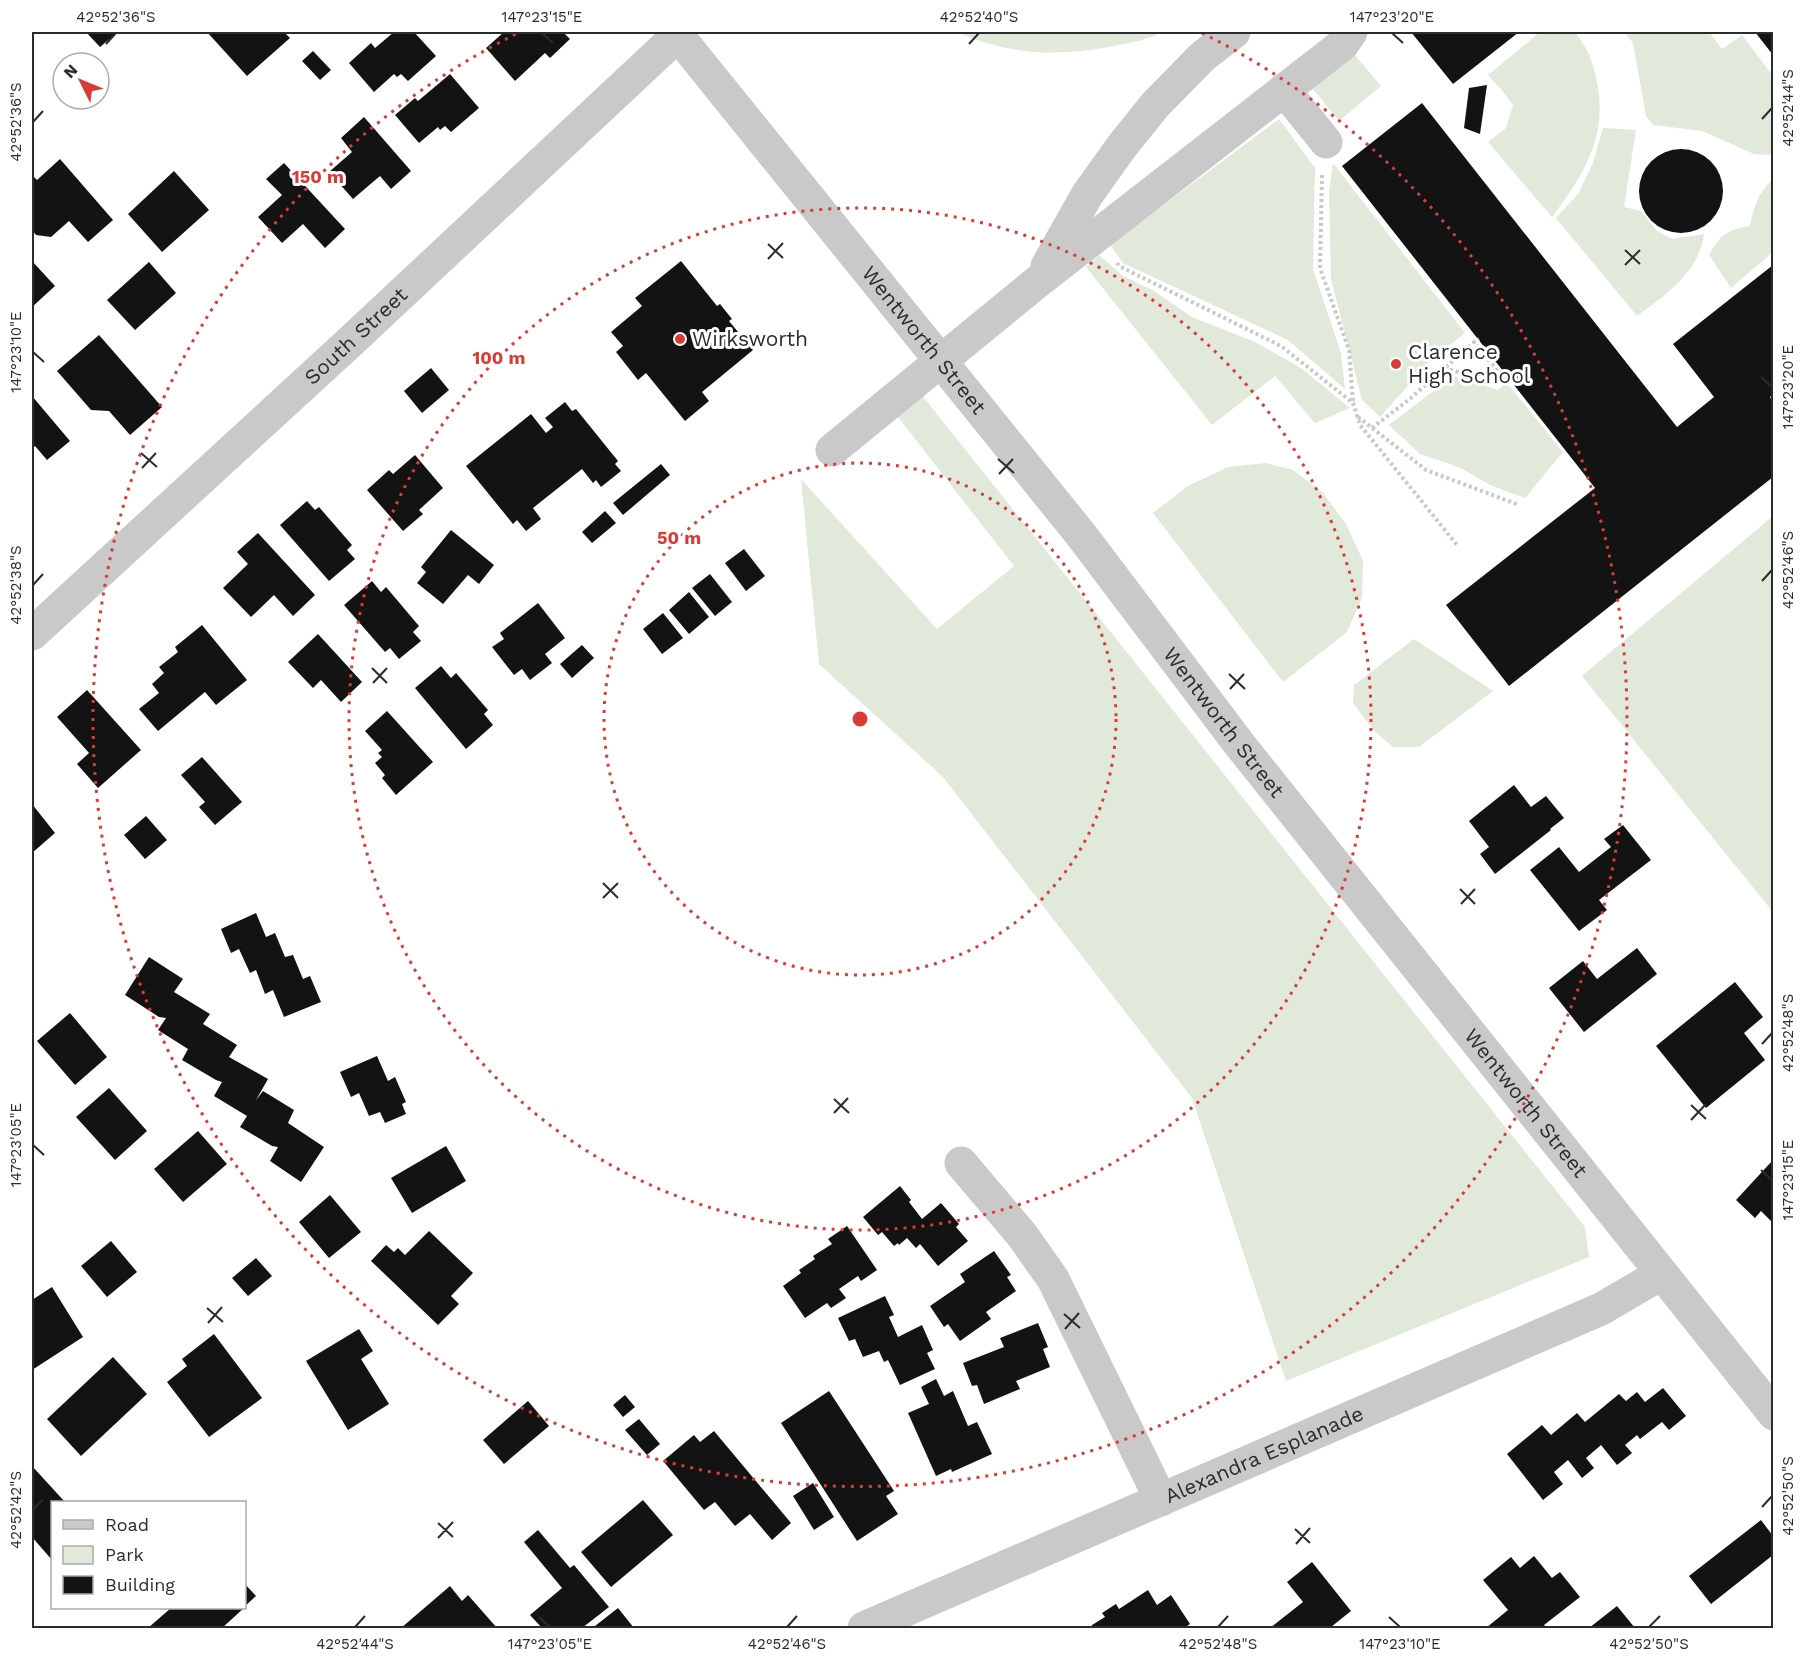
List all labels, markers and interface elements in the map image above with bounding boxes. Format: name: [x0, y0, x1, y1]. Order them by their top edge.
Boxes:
text: 42°52'36"S: [76, 8, 156, 26]
text: 147°23'15"E: [502, 8, 582, 26]
text: 42°52'40"S: [940, 8, 1018, 26]
text: 147°23'20"E: [1350, 8, 1434, 26]
north arrow: [51, 51, 111, 111]
text: N: [59, 60, 81, 82]
text: 42°52'44"S: [1779, 69, 1797, 147]
text: 42°52'36"S: [7, 82, 25, 162]
text: 150 m: [292, 166, 344, 187]
street label: Wentworth Street: [857, 261, 992, 419]
street label: South Street: [299, 282, 412, 390]
text: 147°23'10"E: [7, 311, 25, 393]
place label: Wirksworth: [692, 326, 808, 351]
marker: Wirksworth: [673, 332, 687, 346]
place label: Clarence High School: [1408, 339, 1531, 388]
text: 147°23'20"E: [1779, 345, 1797, 429]
text: 100 m: [472, 347, 526, 368]
marker: Clarence High School: [1389, 357, 1403, 371]
text: 50 m: [657, 527, 701, 548]
text: 42°52'46"S: [1779, 531, 1797, 609]
text: 42°52'38"S: [7, 545, 25, 625]
street label: Wentworth Street: [1158, 642, 1290, 803]
centre of rings: [850, 709, 870, 729]
text: 42°52'48"S: [1779, 994, 1797, 1072]
street label: Wentworth Street: [1459, 1023, 1593, 1182]
text: 147°23'05"E: [7, 1103, 25, 1187]
text: 147°23'15"E: [1779, 1140, 1797, 1220]
street label: Alexandra Esplanade: [1161, 1400, 1367, 1508]
text: 42°52'50"S: [1779, 1456, 1797, 1536]
text: 42°52'42"S: [7, 1471, 25, 1549]
legend: [51, 1501, 246, 1609]
text: Road: [105, 1514, 149, 1535]
text: Park: [105, 1544, 144, 1565]
text: Building: [105, 1574, 175, 1595]
text: 42°52'44"S: [316, 1635, 394, 1653]
text: 147°23'05"E: [508, 1635, 592, 1653]
text: 42°52'46"S: [748, 1635, 826, 1653]
text: 42°52'48"S: [1179, 1635, 1257, 1653]
text: 147°23'10"E: [1359, 1635, 1441, 1653]
text: 42°52'50"S: [1609, 1635, 1689, 1653]

